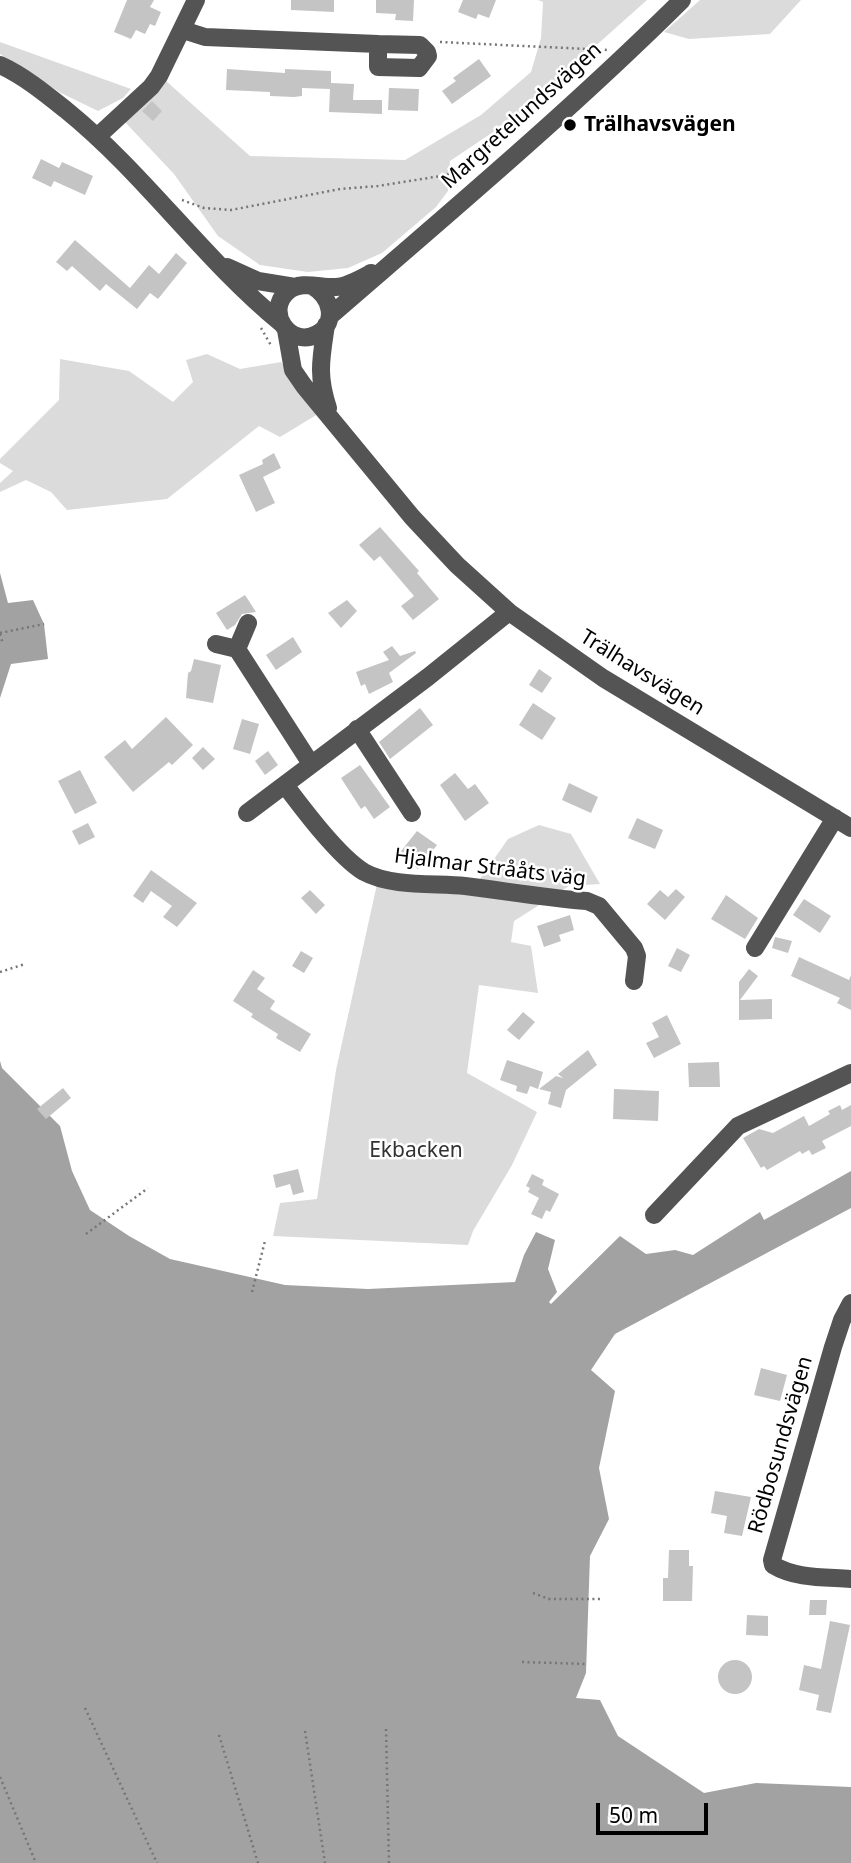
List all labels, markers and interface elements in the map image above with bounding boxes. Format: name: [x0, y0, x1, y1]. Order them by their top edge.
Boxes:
street label: Margretelundsvägen: [437, 38, 607, 194]
place label: Trälhavsvägen: [584, 112, 736, 138]
marker: Trälhavsvägen: [562, 117, 578, 133]
street label: Trälhavsvägen: [575, 625, 709, 721]
street label: Hjalmar Strååts väg: [393, 844, 587, 892]
park label: Ekbacken: [369, 1138, 463, 1164]
street label: Rödbosundsvägen: [744, 1353, 818, 1537]
scale bar: [599, 1790, 711, 1834]
text: 50 m: [609, 1801, 658, 1829]

